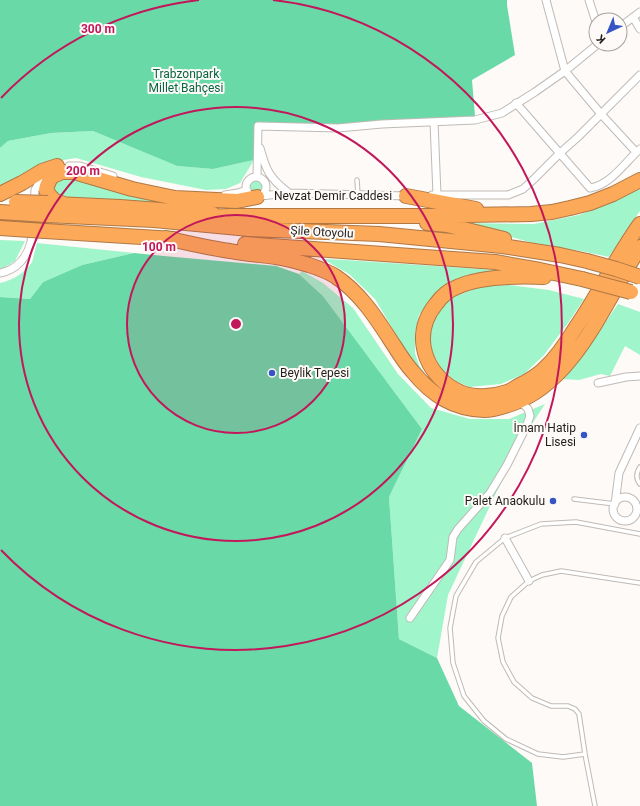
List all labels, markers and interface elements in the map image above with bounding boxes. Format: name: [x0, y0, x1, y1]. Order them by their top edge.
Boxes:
north arrow: [588, 12, 628, 52]
text: 300 m: [81, 22, 115, 36]
text: K: [594, 31, 608, 46]
park label: Trabzonpark Millet Bahçesi: [149, 67, 224, 95]
text: 200 m: [66, 164, 100, 178]
street label: Nevzat Demir Caddesi: [274, 189, 392, 203]
street label: Şile Otoyolu: [290, 223, 354, 241]
text: 100 m: [142, 240, 176, 254]
centre of rings: [229, 317, 243, 331]
place label: Beylik Tepesi: [280, 366, 349, 380]
marker: Beylik Tepesi: [267, 368, 277, 378]
place label: İmam Hatip Lisesi: [514, 420, 576, 449]
marker: İmam Hatip Lisesi: [579, 430, 589, 440]
place label: Palet Anaokulu: [465, 494, 545, 508]
marker: Palet Anaokulu: [548, 496, 558, 506]

